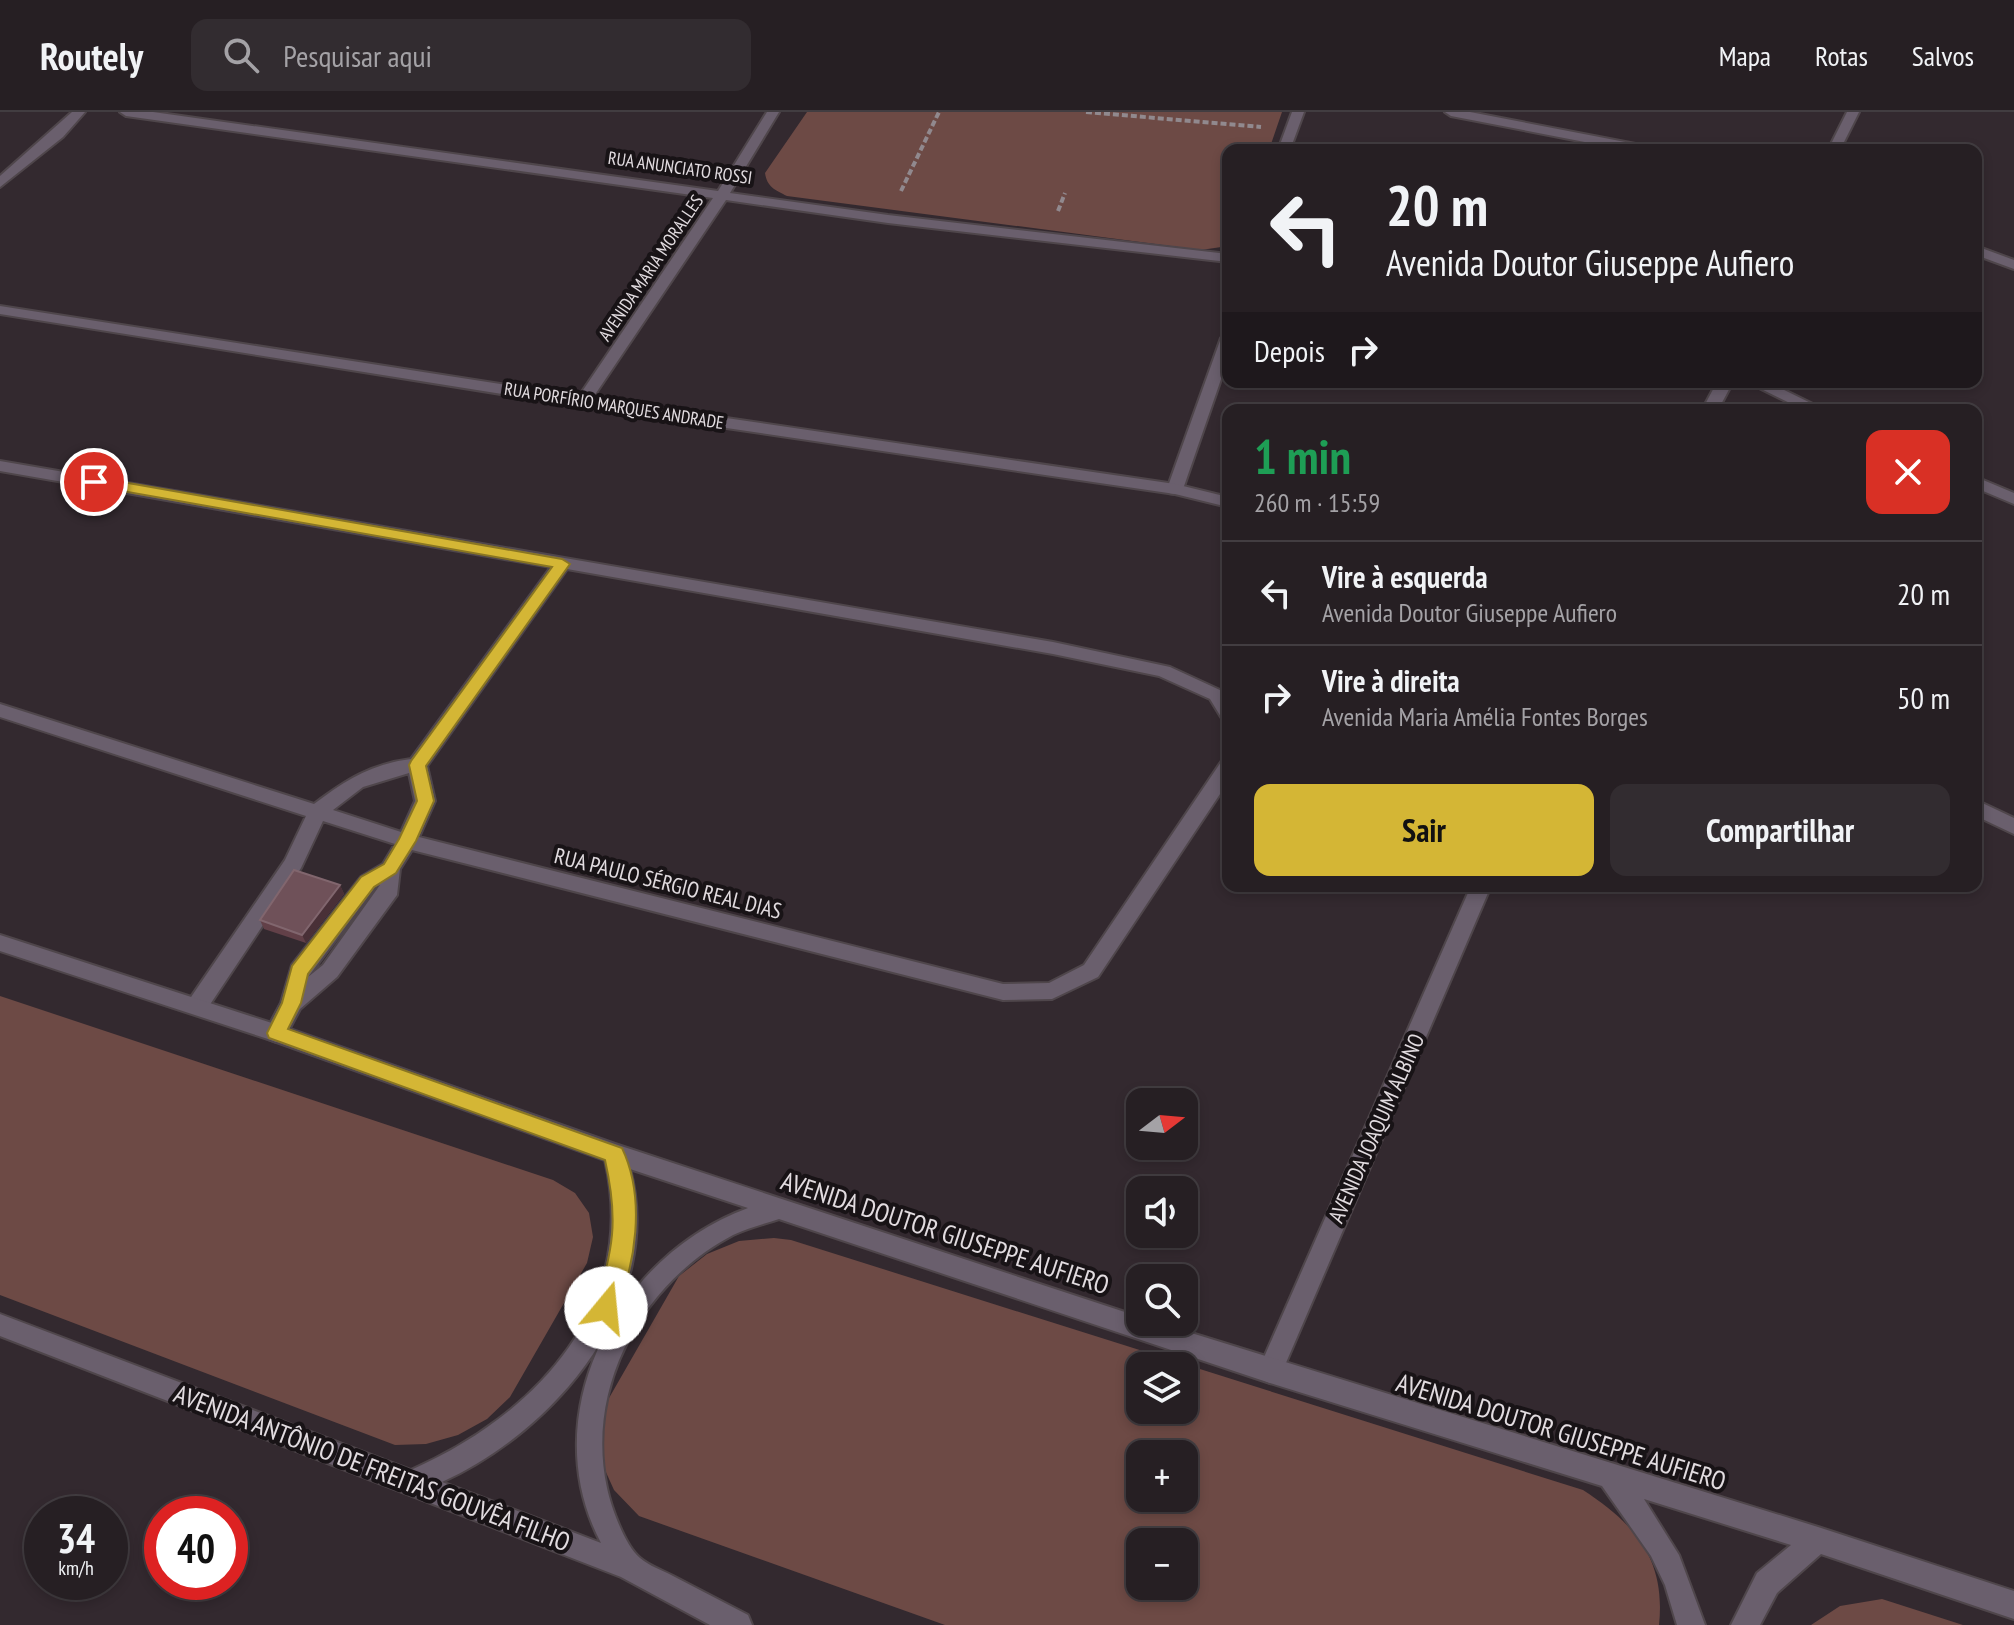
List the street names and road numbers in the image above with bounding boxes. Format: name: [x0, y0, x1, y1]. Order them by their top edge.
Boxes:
street label: RUA ANUNCIATO ROSSI: [607, 146, 754, 189]
street label: AVENIDA MARIA MORALLES: [593, 190, 708, 345]
street label: RUA PORFÍRIO MARQUES ANDRADE: [503, 377, 726, 434]
street label: RUA PAULO SÉRGIO REAL DIAS: [552, 841, 784, 925]
street label: AVENIDA JOAQUIM ALBINO: [1322, 1029, 1430, 1227]
street label: AVENIDA DOUTOR GIUSEPPE AUFIERO: [777, 1164, 1113, 1301]
street label: AVENIDA DOUTOR GIUSEPPE AUFIERO: [1392, 1366, 1730, 1497]
street label: AVENIDA ANTÔNIO DE FREITAS GOUVÊA FILHO: [170, 1377, 575, 1558]

